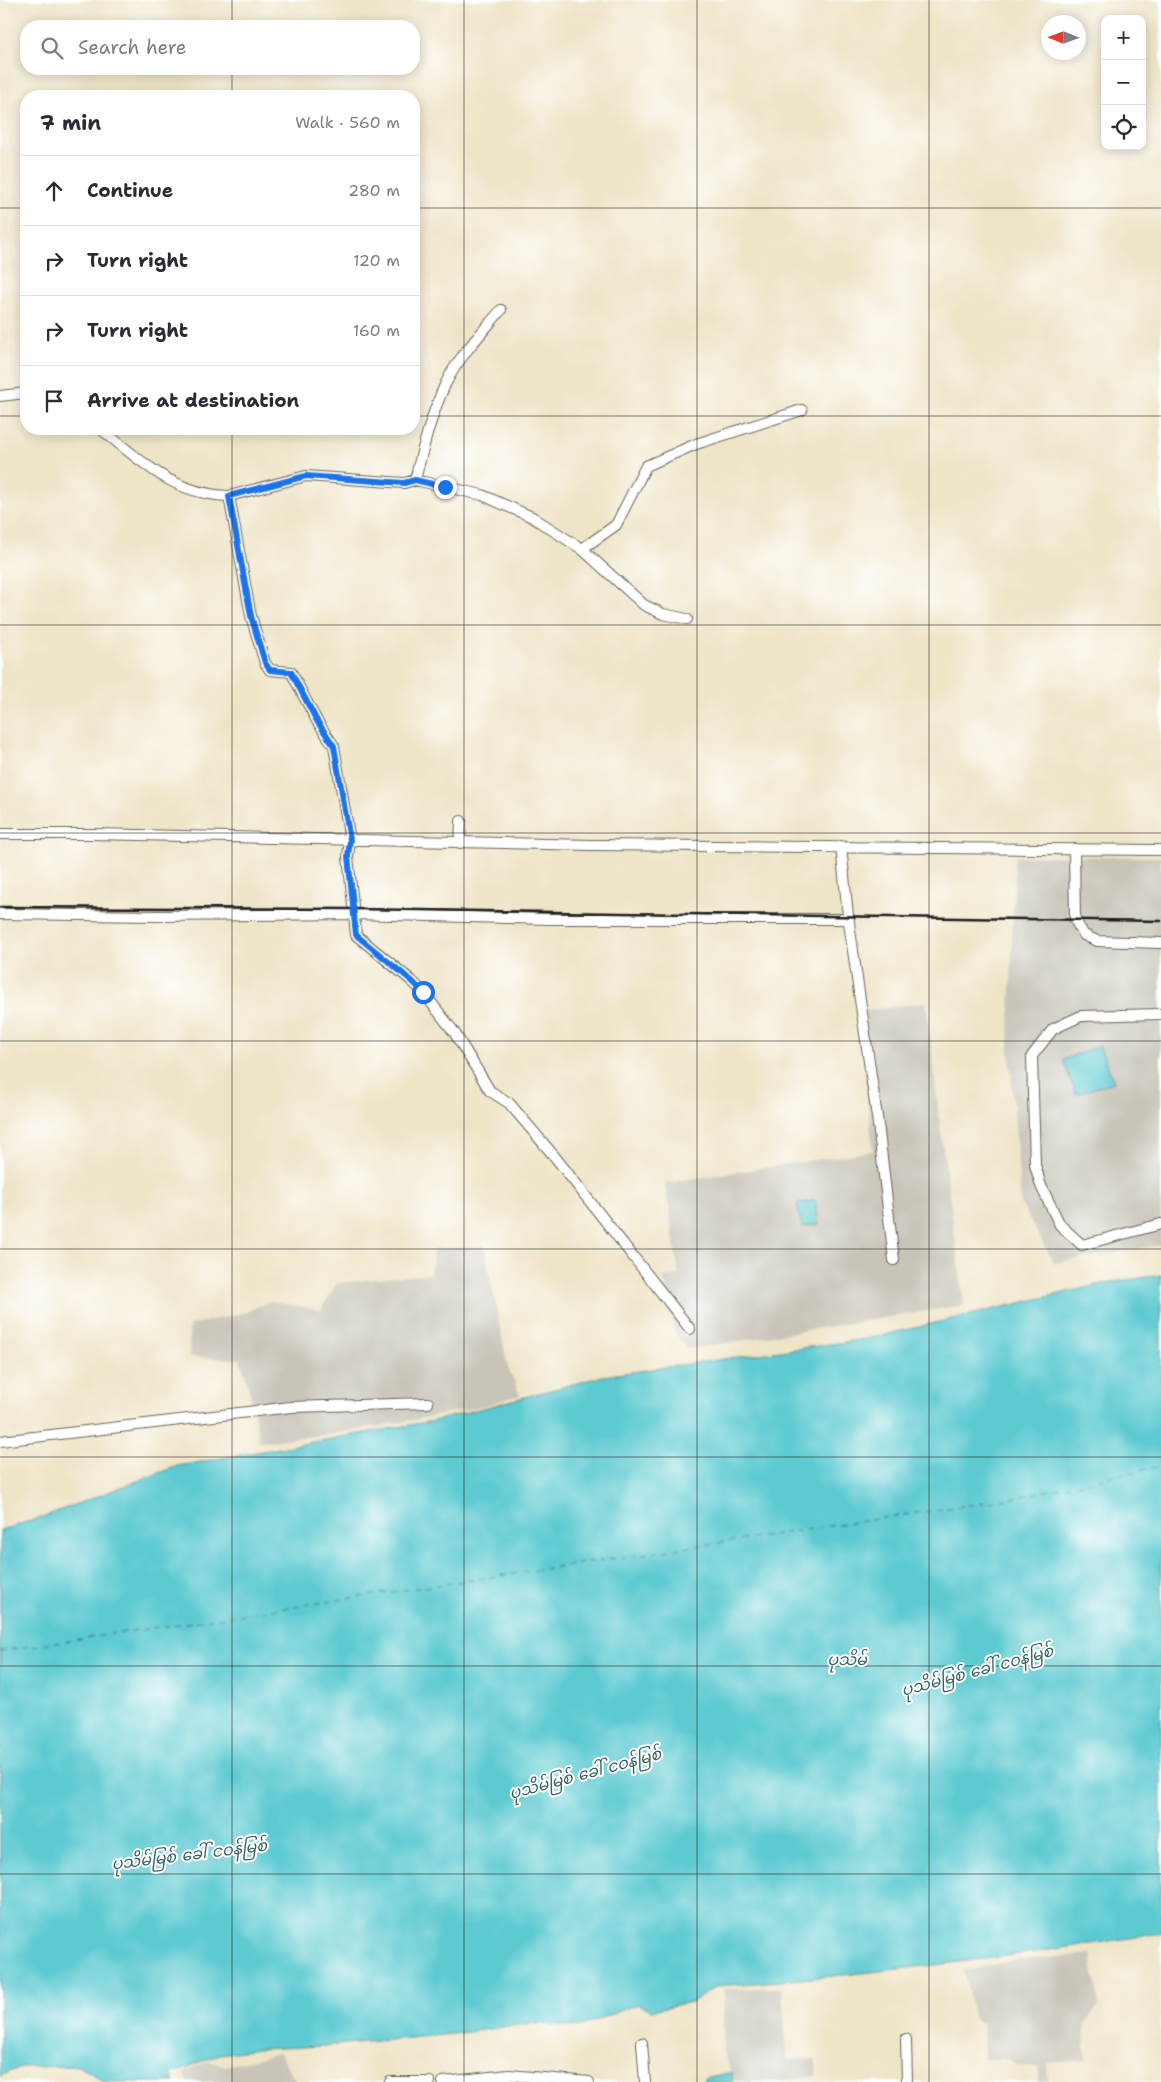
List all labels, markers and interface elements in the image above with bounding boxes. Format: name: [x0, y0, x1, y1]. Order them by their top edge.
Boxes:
north arrow: [1041, 15, 1086, 60]
map controls: [1101, 15, 1146, 150]
button: +: [1101, 15, 1146, 60]
search box: [20, 20, 420, 75]
icon: search: [38, 34, 66, 62]
text: Search here: [78, 35, 187, 60]
button: −: [1101, 60, 1146, 105]
button: locate: [1101, 105, 1146, 150]
text: 7 min: [40, 109, 101, 137]
text: Walk · 560 m: [295, 112, 400, 133]
icon: ahead: [40, 177, 68, 205]
text: Continue: [87, 178, 173, 203]
text: 280 m: [348, 180, 400, 201]
icon: right: [40, 247, 68, 275]
text: Turn right: [87, 248, 188, 273]
text: 120 m: [353, 250, 400, 271]
icon: right: [40, 317, 68, 345]
text: Turn right: [87, 318, 188, 343]
text: 160 m: [353, 320, 400, 341]
icon: arrive: [40, 387, 68, 415]
text: Arrive at destination: [87, 388, 299, 413]
route end: [434, 476, 457, 499]
route start: [412, 981, 435, 1004]
water label: ပုသိမ်မြစ် ခေါ် ငဝန်မြစ်: [899, 1639, 1058, 1704]
water label: ပုသိမ်: [827, 1648, 868, 1673]
water label: ပုသိမ်မြစ် ခေါ် ငဝန်မြစ်: [507, 1742, 666, 1807]
water label: ပုသိမ်မြစ် ခေါ် ငဝန်မြစ်: [110, 1833, 270, 1877]

